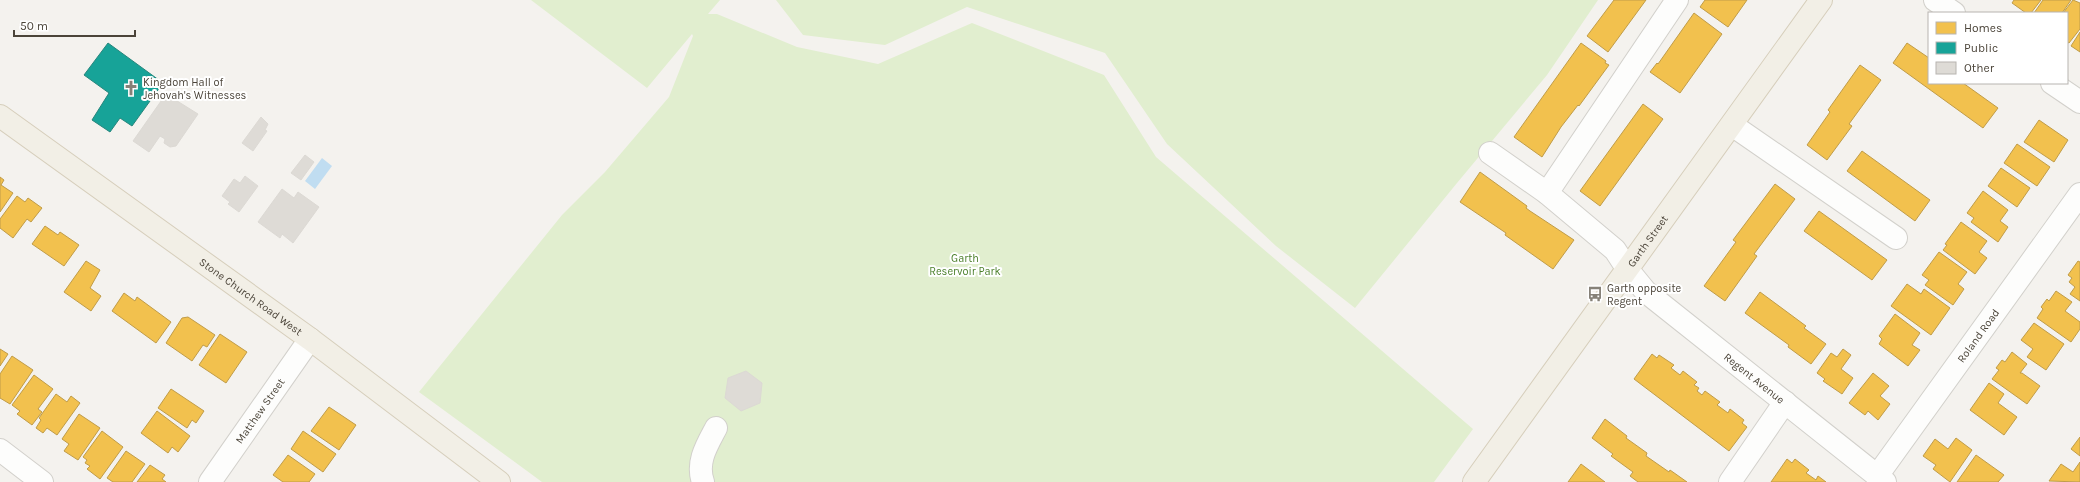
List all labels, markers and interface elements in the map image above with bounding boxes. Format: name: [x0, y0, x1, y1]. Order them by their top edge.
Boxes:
scale bar: [14, 12, 135, 38]
legend: [1928, 12, 2068, 84]
text: 50 m: [20, 19, 48, 33]
text: Homes: [1964, 21, 2002, 35]
text: Public: [1964, 41, 1998, 55]
text: Other: [1964, 61, 1995, 75]
place label: Kingdom Hall of Jehovah's Witnesses: [143, 76, 247, 102]
church icon: Kingdom Hall of Jehovah's Witnesses: [122, 79, 140, 97]
street label: Garth Street: [1625, 213, 1671, 270]
park label: Garth Reservoir Park: [929, 252, 1001, 278]
street label: Stone Church Road West: [197, 255, 305, 338]
place label: Garth opposite Regent: [1607, 282, 1682, 308]
bus stop icon: Garth opposite Regent: [1586, 285, 1604, 303]
street label: Roland Road: [1955, 306, 2002, 365]
street label: Regent Avenue: [1721, 350, 1787, 407]
street label: Matthew Street: [233, 376, 288, 446]

